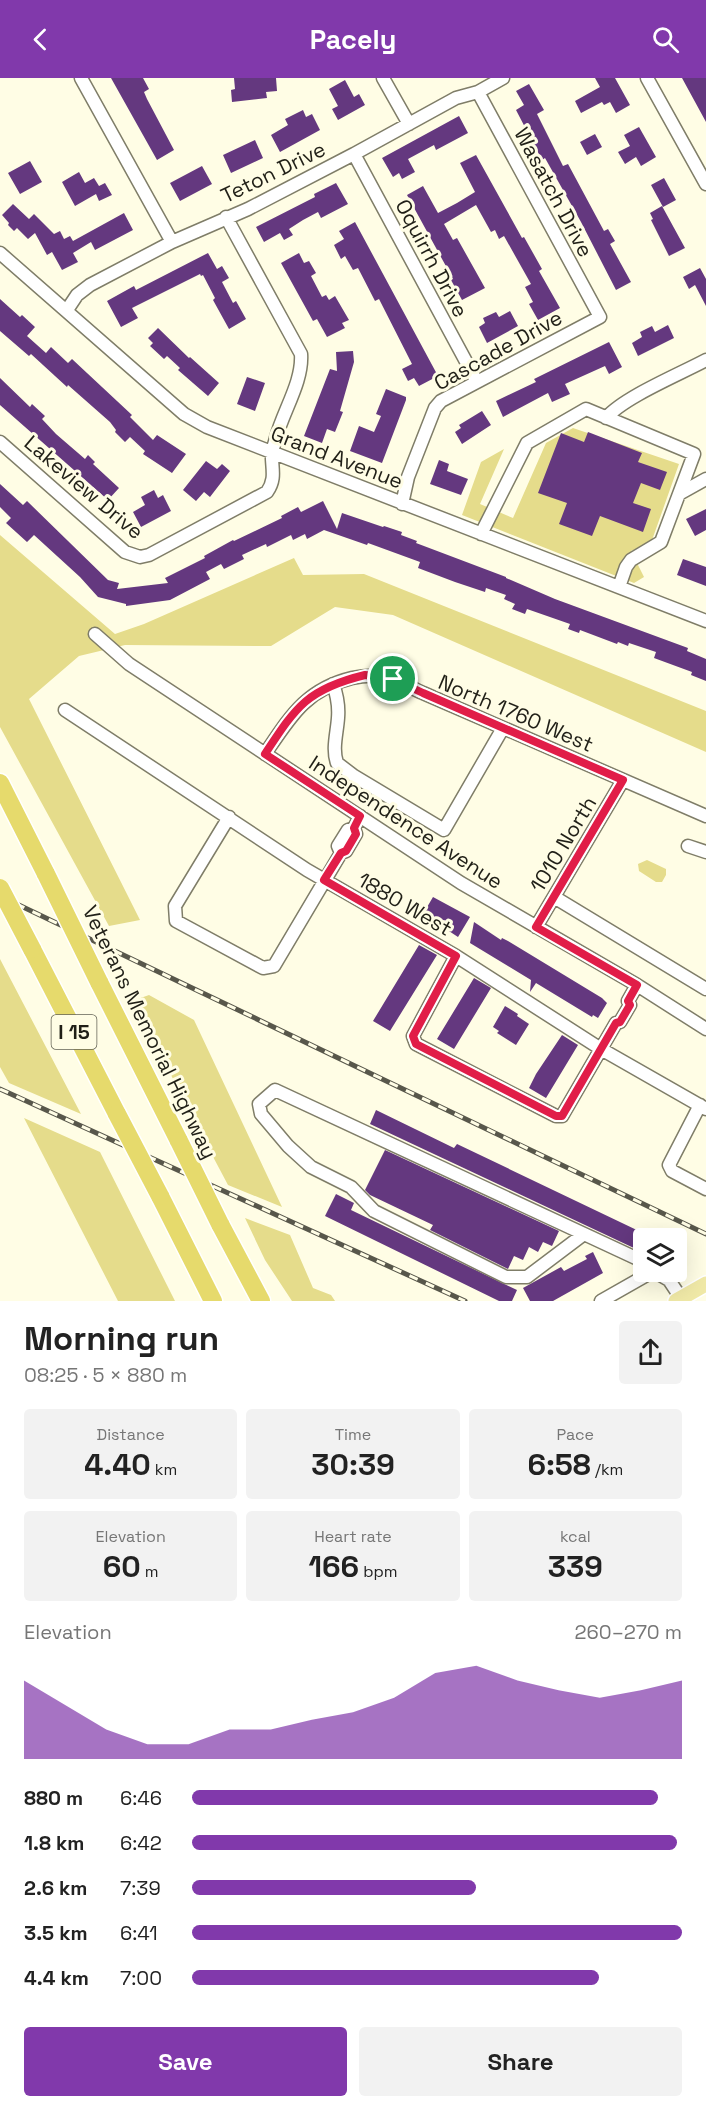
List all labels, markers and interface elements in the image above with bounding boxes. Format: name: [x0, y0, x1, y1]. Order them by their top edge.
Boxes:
text: Pacely: [310, 22, 396, 57]
icon: back: [24, 23, 57, 56]
icon: search: [649, 23, 682, 56]
street label: Wasatch Drive: [509, 123, 599, 261]
street label: Teton Drive: [216, 135, 330, 209]
street label: Oquirrh Drive: [390, 194, 474, 322]
street label: Cascade Drive: [429, 304, 567, 396]
street label: Grand Avenue: [267, 419, 407, 495]
street label: Lakeview Drive: [19, 429, 149, 545]
pin: [367, 653, 418, 704]
icon: arrive: [376, 662, 409, 695]
street label: North 1760 West: [434, 668, 598, 758]
street label: Independence Avenue: [304, 749, 508, 895]
street label: 1010 North: [524, 791, 602, 897]
street label: 1880 West: [353, 866, 457, 942]
street label: Veterans Memorial Highway: [77, 901, 223, 1163]
road number: I 15: [52, 1015, 97, 1049]
map controls: [633, 1228, 687, 1282]
button: layers: [633, 1228, 687, 1282]
text: Morning run: [24, 1318, 219, 1360]
button: share: [619, 1321, 682, 1384]
text: 08:25 · 5 × 880 m: [24, 1362, 187, 1388]
text: Distance: [97, 1424, 165, 1445]
text: Time: [335, 1424, 371, 1445]
text: Pace: [557, 1424, 594, 1445]
text: 4.40: [84, 1445, 151, 1484]
text: 30:39: [311, 1445, 395, 1484]
text: 6:58: [527, 1445, 591, 1484]
text: km: [151, 1459, 177, 1480]
text: /km: [591, 1459, 623, 1480]
text: Elevation: [96, 1526, 166, 1547]
text: Heart rate: [314, 1526, 392, 1547]
text: kcal: [560, 1526, 591, 1547]
text: 60: [103, 1547, 141, 1586]
text: 166: [308, 1547, 359, 1586]
text: 339: [548, 1547, 603, 1586]
text: m: [141, 1561, 159, 1582]
text: bpm: [359, 1561, 398, 1582]
text: Elevation: [24, 1619, 112, 1645]
text: 260–270 m: [575, 1619, 682, 1645]
text: 880 m: [24, 1785, 83, 1811]
text: 6:46: [120, 1785, 162, 1811]
text: 1.8 km: [24, 1830, 84, 1856]
text: 6:42: [120, 1830, 162, 1856]
text: 2.6 km: [24, 1875, 87, 1901]
text: 7:39: [120, 1875, 161, 1901]
text: 3.5 km: [24, 1920, 88, 1946]
text: 6:41: [120, 1920, 158, 1946]
text: 4.4 km: [24, 1965, 89, 1991]
text: 7:00: [120, 1965, 162, 1991]
button: Save: [24, 2027, 347, 2096]
button: Share: [359, 2027, 682, 2096]

